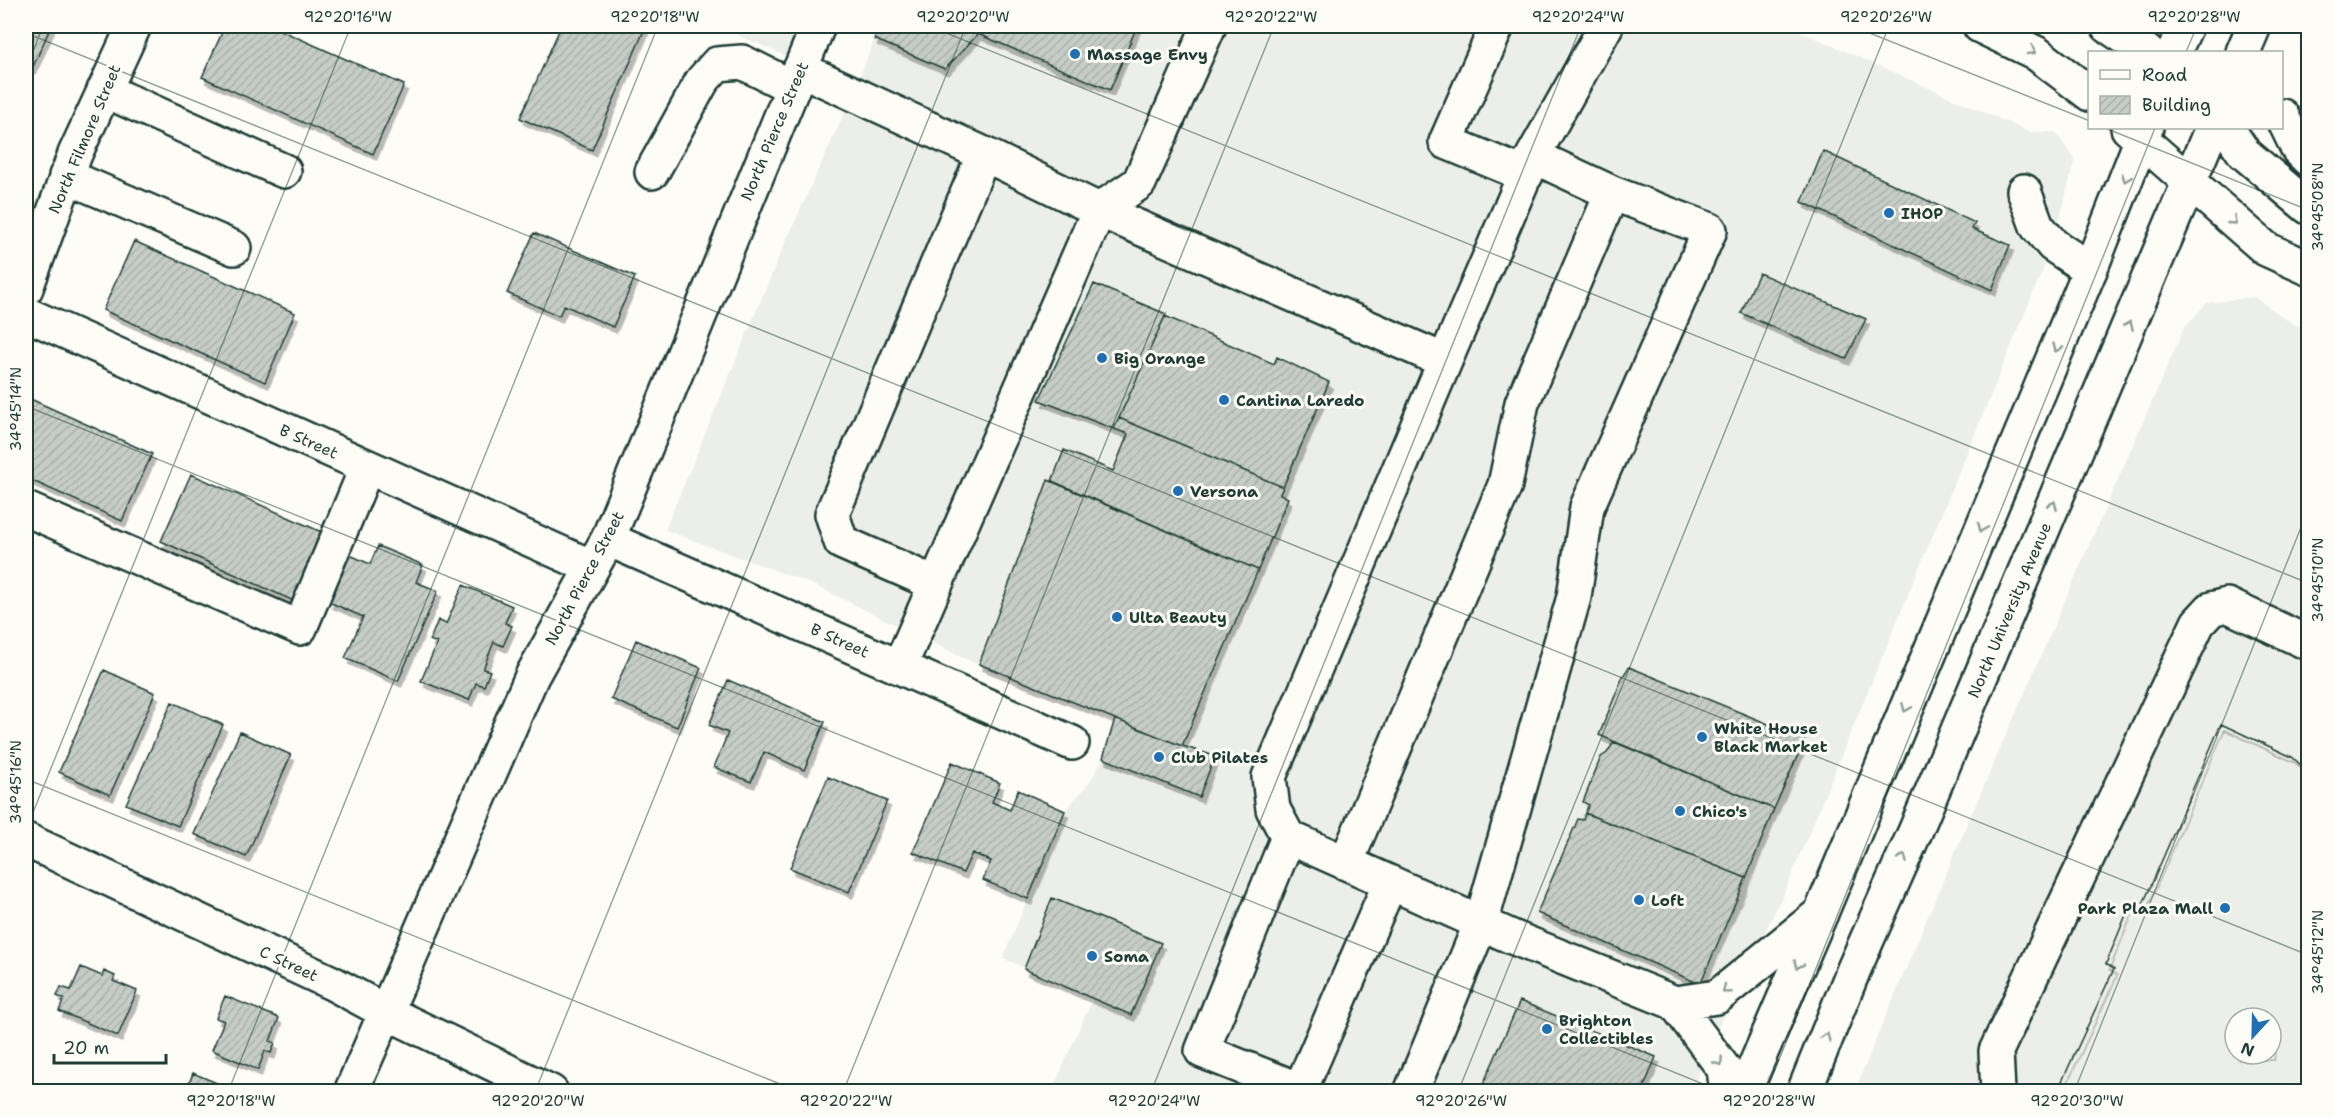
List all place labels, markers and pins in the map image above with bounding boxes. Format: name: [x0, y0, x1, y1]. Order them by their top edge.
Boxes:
place label: Massage Envy: [1087, 44, 1208, 65]
marker: Massage Envy: [1068, 47, 1082, 61]
place label: IHOP: [1901, 203, 1943, 224]
marker: IHOP: [1882, 206, 1896, 220]
place label: Big Orange: [1114, 348, 1206, 369]
marker: Big Orange: [1095, 351, 1109, 365]
place label: Cantina Laredo: [1236, 390, 1364, 411]
marker: Cantina Laredo: [1217, 393, 1231, 407]
place label: Versona: [1190, 481, 1258, 502]
marker: Versona: [1171, 484, 1185, 498]
place label: Ulta Beauty: [1129, 607, 1227, 628]
marker: Ulta Beauty: [1110, 610, 1124, 624]
place label: White House Black Market: [1714, 718, 1828, 757]
marker: White House Black Market: [1695, 730, 1709, 744]
place label: Club Pilates: [1171, 747, 1268, 768]
marker: Club Pilates: [1152, 750, 1166, 764]
place label: Chico's: [1692, 801, 1747, 822]
marker: Chico's: [1673, 804, 1687, 818]
place label: Loft: [1651, 890, 1684, 911]
marker: Loft: [1632, 893, 1646, 907]
place label: Park Plaza Mall: [2078, 898, 2213, 919]
marker: Park Plaza Mall: [2218, 901, 2232, 915]
place label: Soma: [1104, 946, 1149, 967]
marker: Soma: [1085, 949, 1099, 963]
place label: Brighton Collectibles: [1559, 1010, 1654, 1049]
marker: Brighton Collectibles: [1540, 1022, 1554, 1036]

